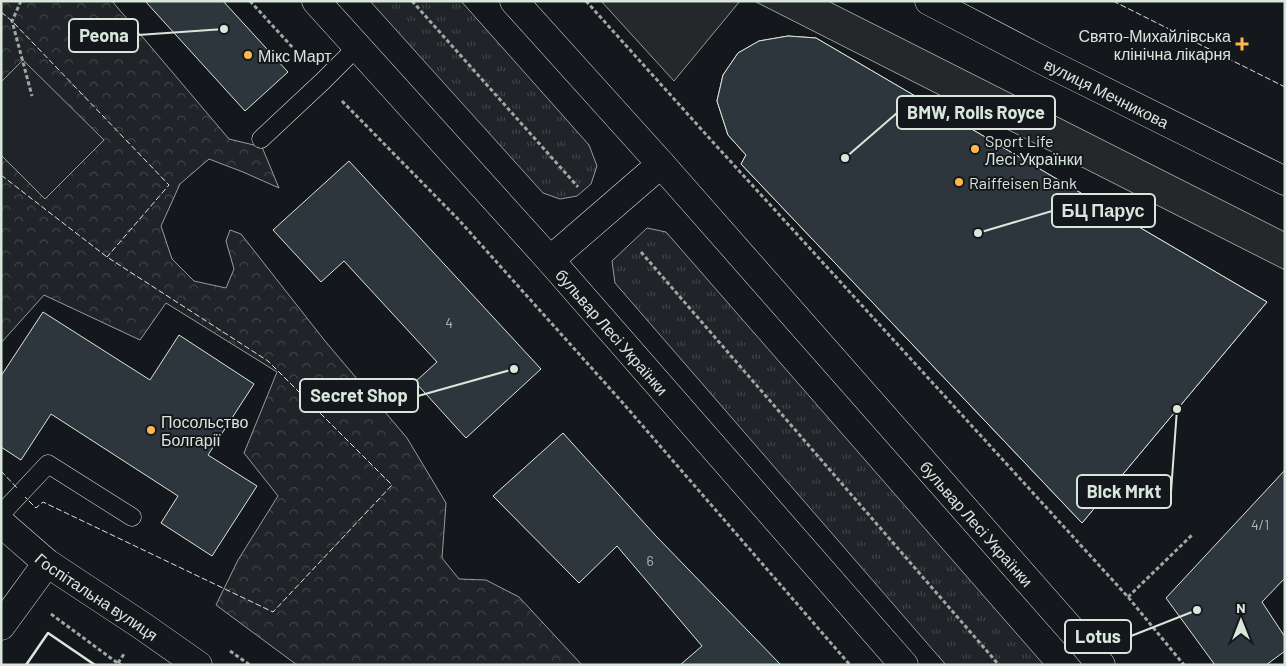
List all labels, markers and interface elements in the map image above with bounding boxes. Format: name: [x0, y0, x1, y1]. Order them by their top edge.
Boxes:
callout: Peona: [69, 19, 138, 52]
text: Peona: [79, 24, 129, 46]
place label: Свято-Михайлівська клінічна лікарня: [1078, 26, 1231, 63]
marker: Свято-Михайлівська клінічна лікарня: [1235, 37, 1249, 51]
place label: Мікс Март: [258, 46, 332, 65]
marker: Мікс Март: [242, 49, 254, 61]
street label: вулиця Мечникова: [1042, 53, 1172, 131]
callout: BMW, Rolls Royce: [897, 96, 1055, 129]
text: BMW, Rolls Royce: [907, 101, 1045, 123]
place label: Sport Life Лесі Українки: [985, 131, 1083, 168]
marker: Sport Life Лесі Українки: [969, 143, 981, 155]
place label: Raiffeisen Bank: [969, 173, 1077, 192]
marker: Raiffeisen Bank: [953, 176, 965, 188]
callout: БЦ Парус: [1052, 194, 1155, 227]
text: БЦ Парус: [1062, 199, 1144, 221]
street label: бульвар Лесі Українки: [552, 265, 673, 398]
house number: 4: [445, 314, 453, 331]
callout: Secret Shop: [300, 379, 418, 412]
text: Secret Shop: [310, 384, 408, 406]
place label: Посольство Болгарії: [161, 412, 248, 449]
marker: Посольство Болгарії: [145, 424, 157, 436]
street label: бульвар Лесі Українки: [917, 456, 1038, 590]
callout: Blck Mrkt: [1077, 475, 1171, 508]
text: Blck Mrkt: [1087, 480, 1161, 502]
house number: 4/1: [1251, 516, 1269, 533]
street label: Госпітальна вулиця: [32, 548, 162, 644]
house number: 6: [646, 552, 654, 569]
north arrow: [1216, 596, 1266, 646]
text: N: [1236, 599, 1246, 616]
callout: Lotus: [1065, 620, 1131, 653]
text: Lotus: [1075, 625, 1121, 647]

